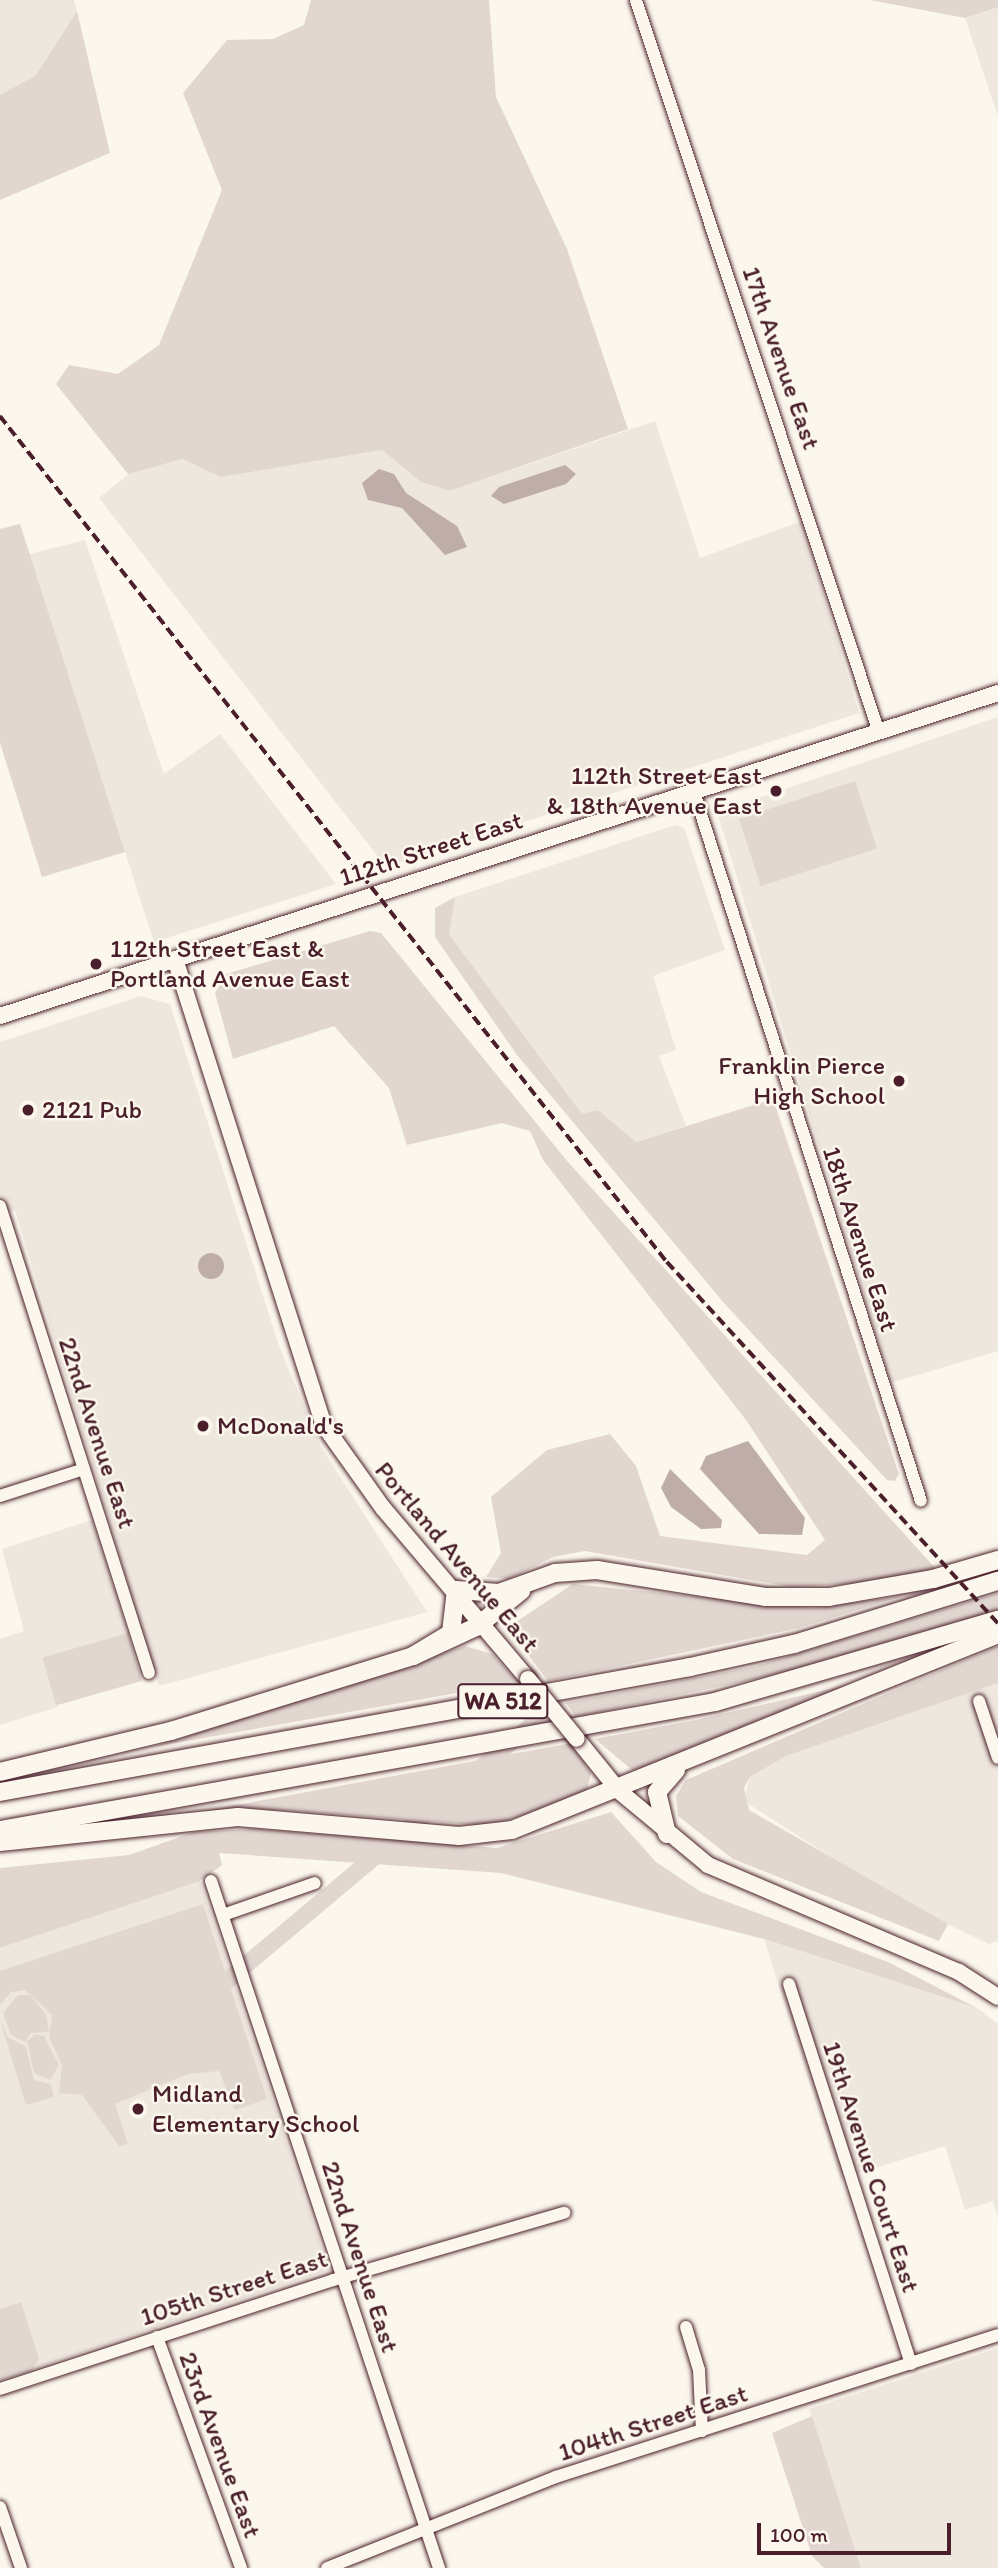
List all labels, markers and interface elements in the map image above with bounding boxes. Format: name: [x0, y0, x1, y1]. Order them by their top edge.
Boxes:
street label: 17th Avenue East: [735, 263, 827, 453]
place label: 112th Street East & 18th Avenue East: [548, 760, 762, 822]
marker: 112th Street East & 18th Avenue East: [768, 783, 784, 799]
street label: 112th Street East: [336, 805, 526, 893]
place label: 112th Street East & Portland Avenue East: [110, 933, 348, 995]
marker: 112th Street East & Portland Avenue East: [88, 956, 104, 972]
place label: Franklin Pierce High School: [718, 1050, 885, 1112]
marker: Franklin Pierce High School: [891, 1073, 907, 1089]
place label: 2121 Pub: [42, 1094, 142, 1126]
marker: 2121 Pub: [20, 1102, 36, 1118]
street label: 18th Avenue East: [816, 1143, 904, 1335]
street label: 22nd Avenue East: [52, 1334, 142, 1532]
place label: McDonald's: [217, 1410, 344, 1442]
marker: McDonald's: [195, 1418, 211, 1434]
street label: Portland Avenue East: [368, 1456, 546, 1658]
road number: WA 512: [456, 1680, 550, 1722]
street label: 19th Avenue Court East: [816, 2038, 926, 2296]
place label: Midland Elementary School: [152, 2078, 359, 2140]
marker: Midland Elementary School: [130, 2101, 146, 2117]
street label: 22nd Avenue East: [315, 2158, 405, 2356]
street label: 105th Street East: [137, 2243, 331, 2333]
street label: 23rd Avenue East: [172, 2348, 268, 2542]
street label: 104th Street East: [555, 2378, 751, 2468]
scale bar: [760, 2508, 954, 2552]
text: 100 m: [770, 2522, 828, 2547]

